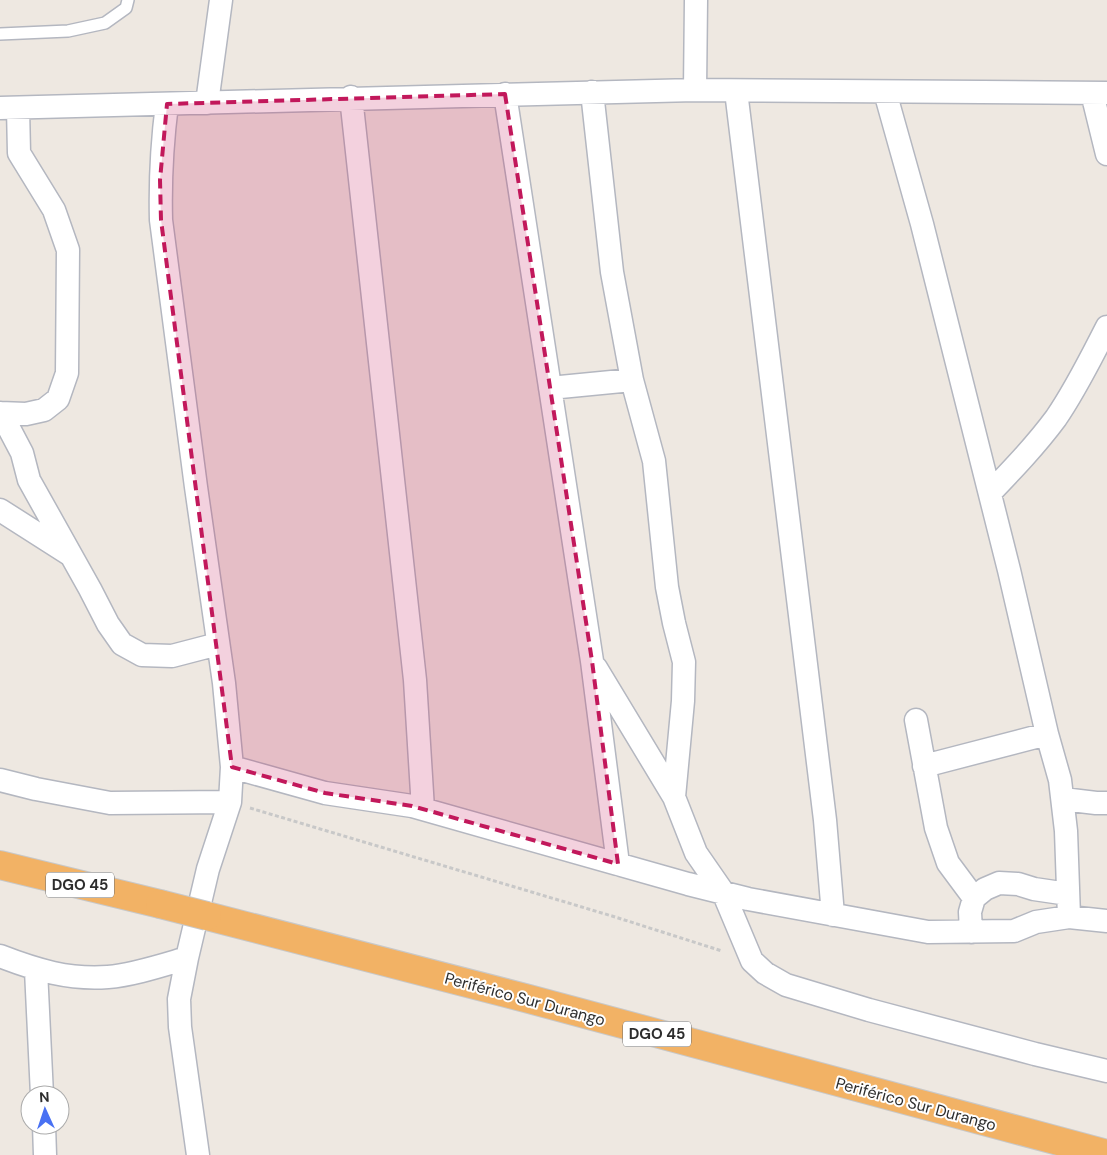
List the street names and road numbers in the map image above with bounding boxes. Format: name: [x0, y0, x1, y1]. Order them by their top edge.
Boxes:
road number: DGO 45: [46, 872, 114, 898]
street label: Periférico Sur Durango: [442, 967, 608, 1031]
road number: DGO 45: [623, 1022, 691, 1046]
street label: Periférico Sur Durango: [833, 1072, 999, 1136]

